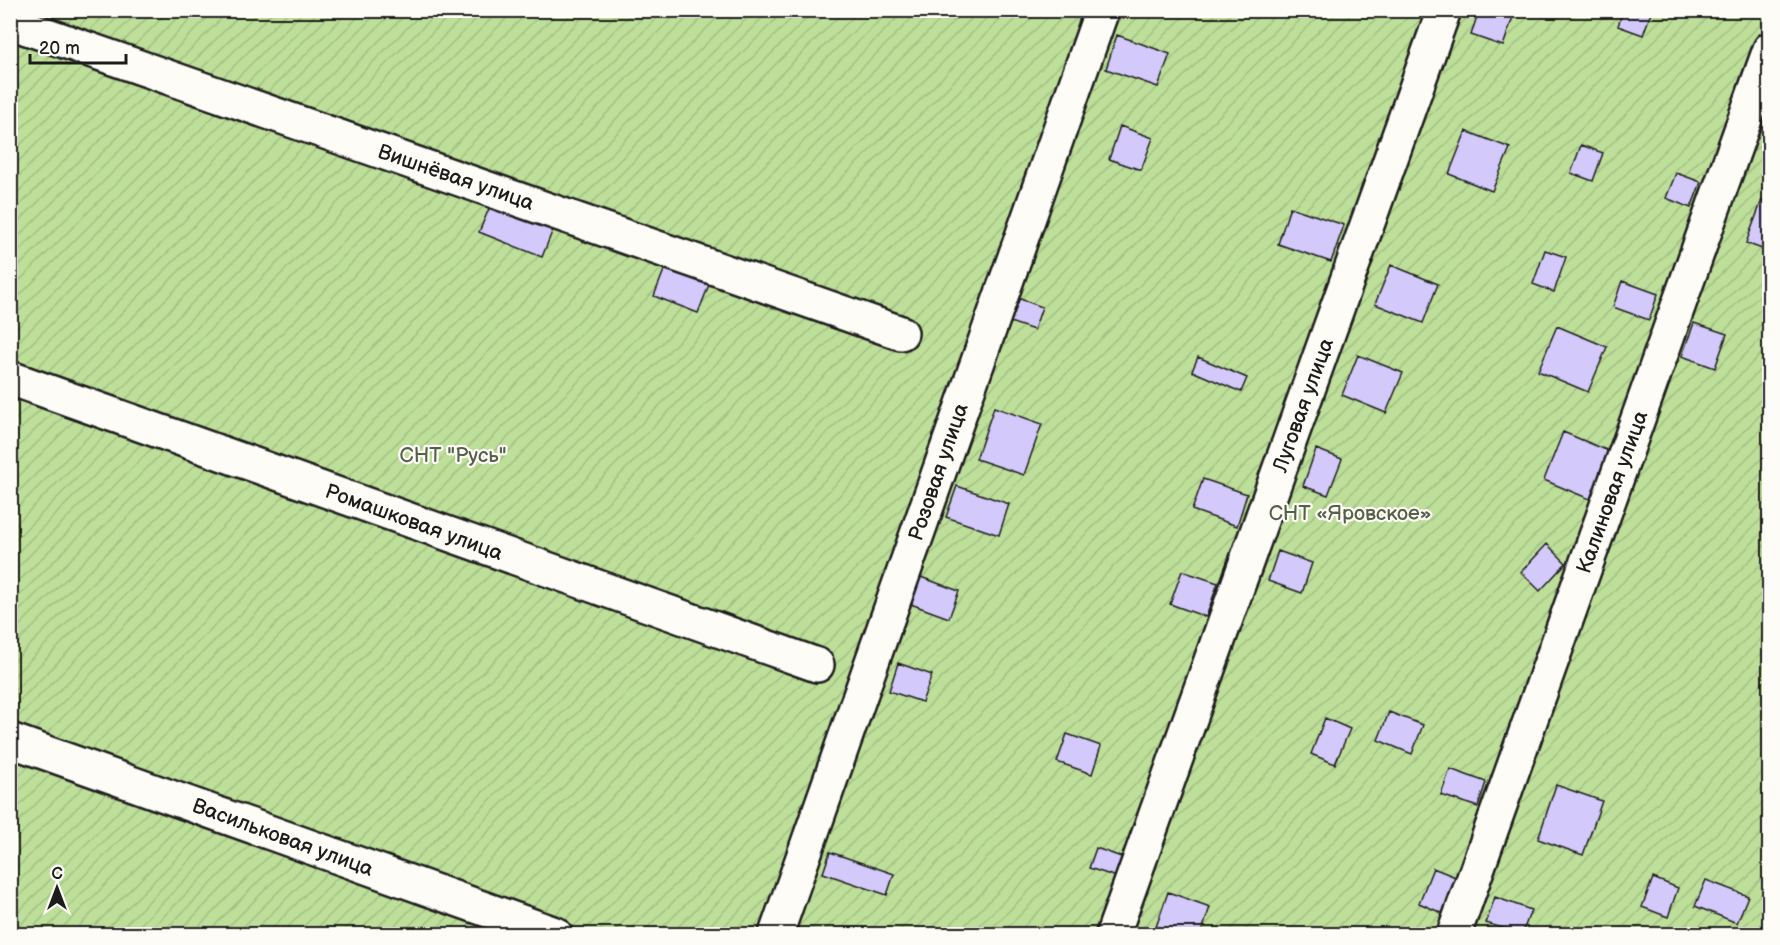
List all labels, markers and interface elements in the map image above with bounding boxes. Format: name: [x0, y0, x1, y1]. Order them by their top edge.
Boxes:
scale bar: [30, 27, 126, 65]
text: 20 m: [39, 38, 80, 59]
street label: Вишнёвая улица: [374, 139, 538, 216]
street label: Луговая улица: [1267, 334, 1339, 476]
street label: Розовая улица: [903, 400, 974, 544]
street label: Калиновая улица: [1571, 407, 1654, 577]
park label: СНТ "Русь": [400, 443, 507, 468]
street label: Ромашковая улица: [322, 479, 507, 566]
park label: СНТ «Яровское»: [1269, 501, 1431, 526]
street label: Васильковая улица: [189, 793, 377, 882]
north arrow: [27, 858, 87, 918]
text: С: [51, 865, 63, 884]

